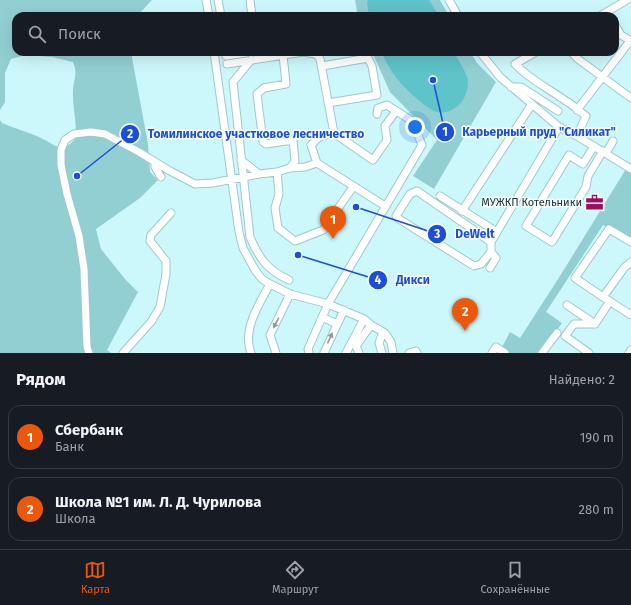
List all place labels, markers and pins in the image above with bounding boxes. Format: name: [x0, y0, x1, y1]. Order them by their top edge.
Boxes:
callout: Карьерный пруд "Силикат": [435, 120, 624, 144]
callout: Томилинское участковое лесничество: [120, 122, 372, 146]
office icon: МУЖКП Котельники: [585, 192, 605, 212]
place label: МУЖКП Котельники: [481, 196, 582, 209]
pin: 1: [320, 206, 346, 239]
callout: DeWelt: [427, 222, 503, 246]
callout: Дикси: [368, 268, 438, 292]
pin: 2: [452, 298, 478, 331]

